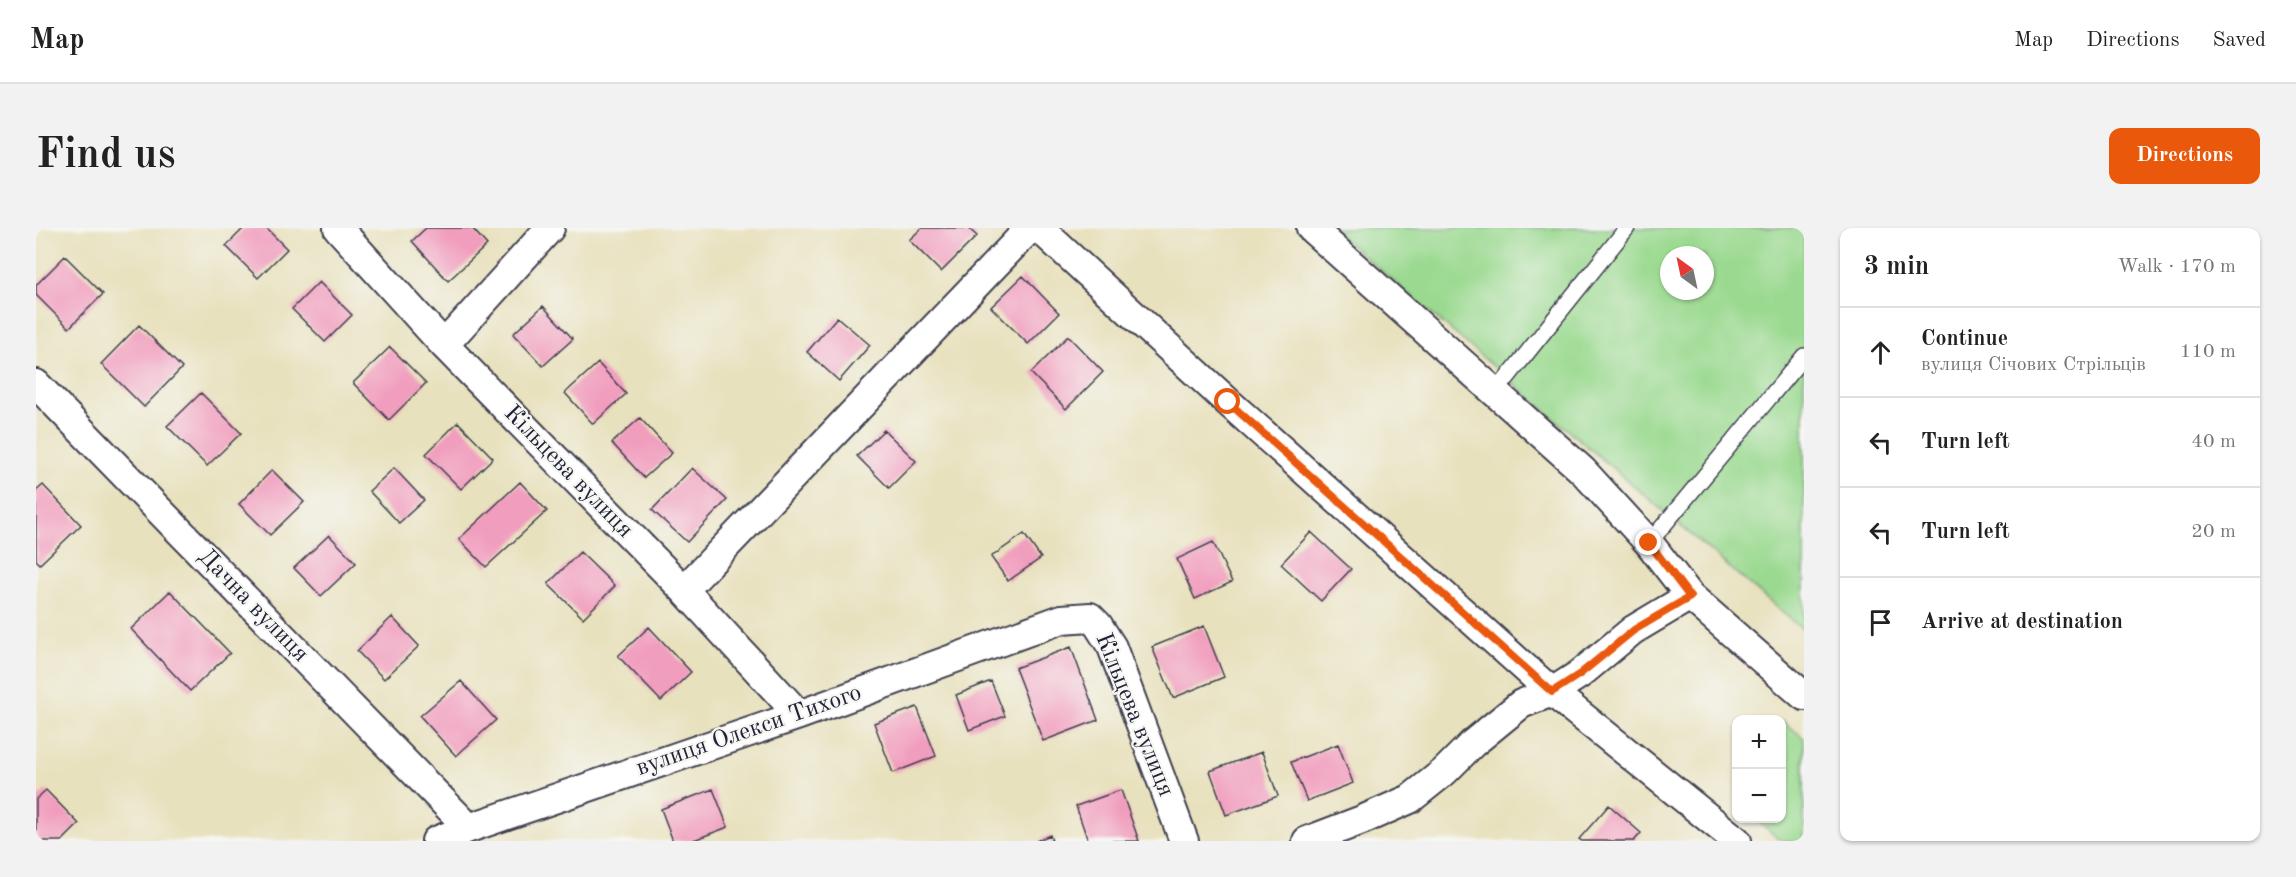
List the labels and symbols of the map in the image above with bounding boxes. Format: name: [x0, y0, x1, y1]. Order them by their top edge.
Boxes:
north arrow: [1660, 246, 1714, 300]
route start: [1214, 388, 1240, 414]
street label: Кільцева вулиця: [499, 401, 637, 543]
route end: [1635, 529, 1661, 555]
street label: Дачна вулиця: [193, 545, 313, 667]
street label: Кільцева вулиця: [1090, 630, 1178, 800]
street label: вулиця Олекси Тихого: [633, 681, 865, 781]

